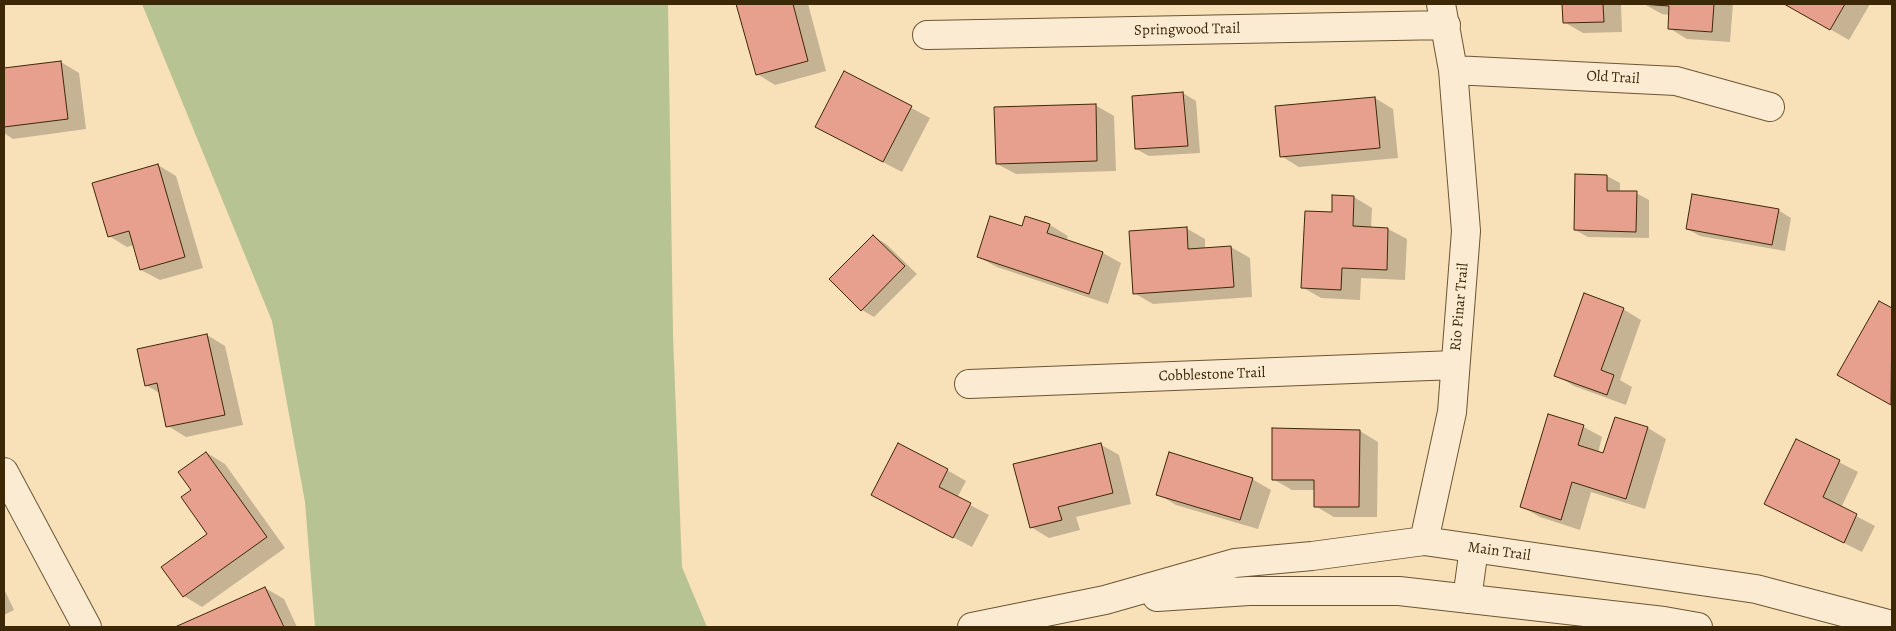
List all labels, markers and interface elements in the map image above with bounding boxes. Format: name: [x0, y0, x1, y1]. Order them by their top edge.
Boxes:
street label: Springwood Trail: [1134, 20, 1240, 40]
street label: Old Trail: [1586, 68, 1640, 88]
street label: Rio Pinar Trail: [1447, 262, 1473, 352]
street label: Cobblestone Trail: [1158, 364, 1266, 386]
street label: Main Trail: [1466, 539, 1532, 565]

